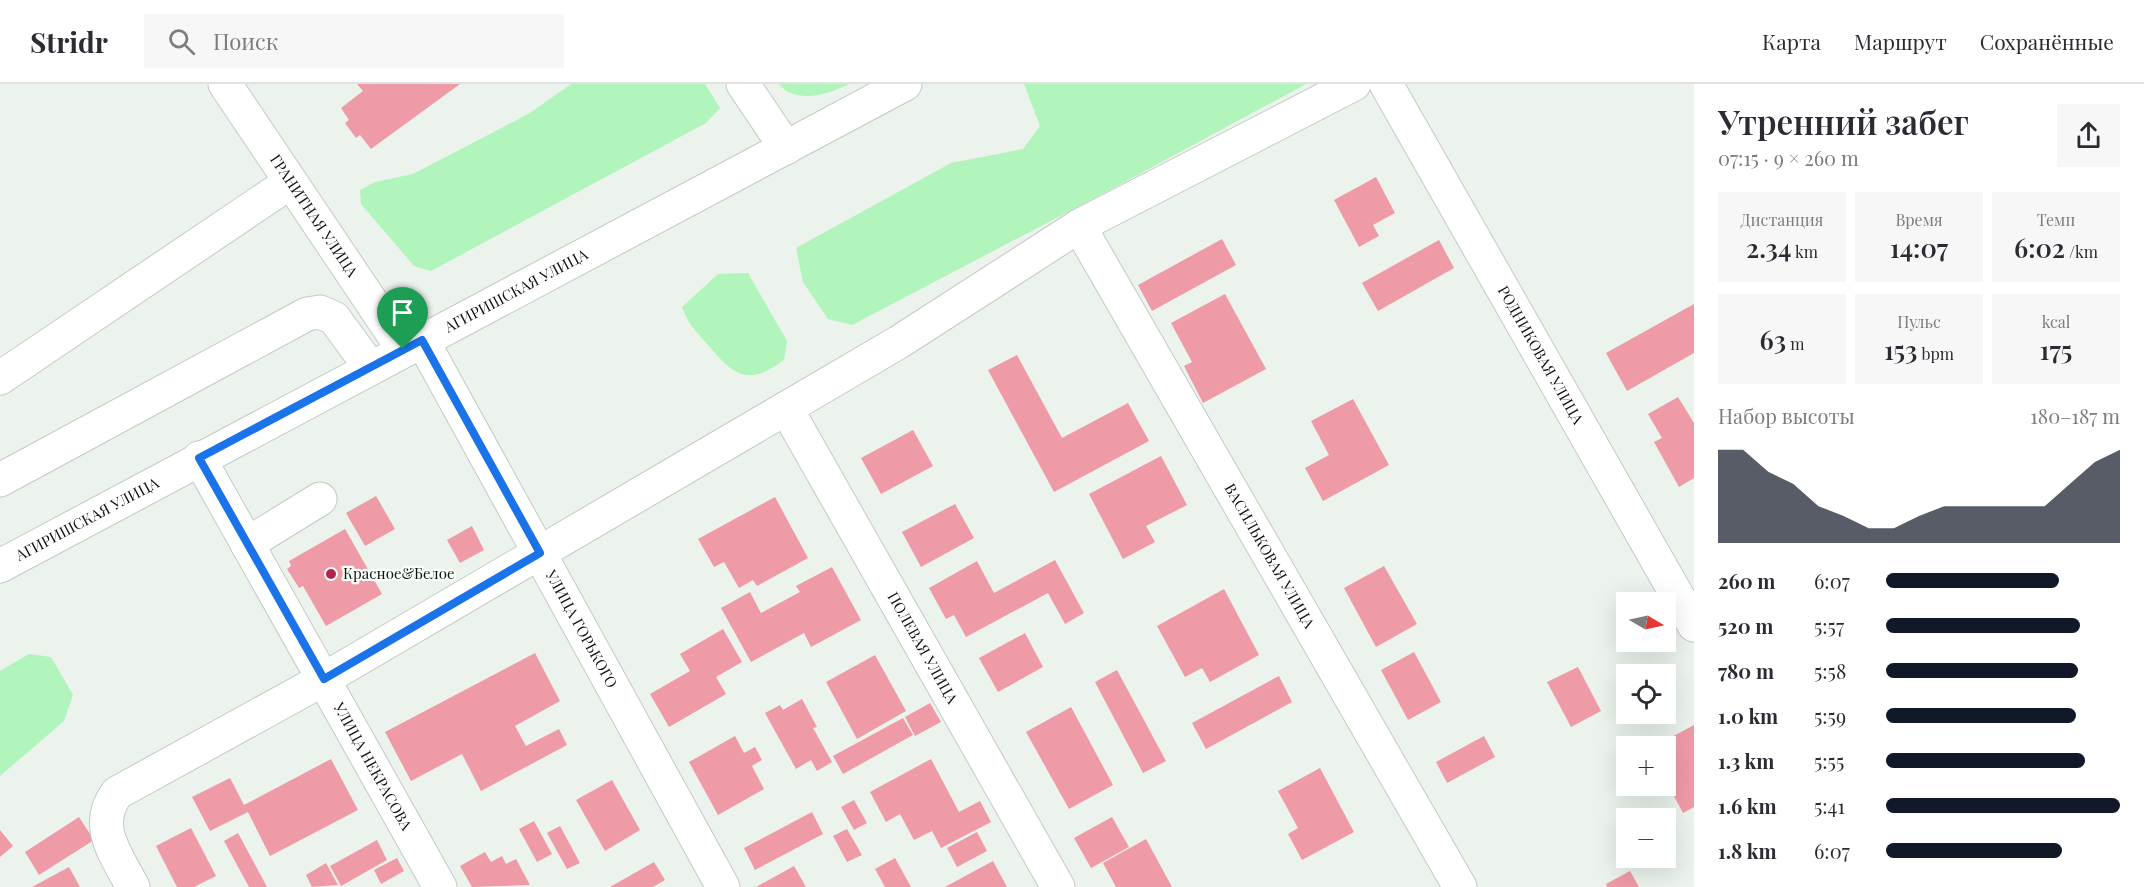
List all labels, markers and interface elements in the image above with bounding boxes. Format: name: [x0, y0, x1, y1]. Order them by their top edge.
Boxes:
search box: [144, 14, 564, 68]
text: Stridr: [30, 23, 108, 60]
icon: search: [165, 25, 198, 58]
text: Поиск: [213, 26, 278, 56]
text: Карта: [1762, 27, 1821, 55]
text: Маршрут: [1854, 27, 1947, 55]
text: Сохранённые: [1980, 27, 2114, 55]
text: Утренний забег: [1718, 99, 1969, 143]
button: share: [2057, 104, 2120, 167]
text: 07:15 · 9 × 260 m: [1718, 144, 1859, 171]
street label: ГРАНИТНАЯ УЛИЦА: [266, 150, 363, 281]
text: Дистанция: [1741, 209, 1823, 230]
text: Время: [1895, 209, 1943, 230]
text: Темп: [2037, 209, 2075, 230]
text: 2.34: [1746, 230, 1791, 265]
text: 14:07: [1890, 230, 1948, 265]
text: 6:02: [2014, 230, 2065, 265]
text: km: [1791, 241, 1818, 262]
text: /km: [2065, 241, 2098, 262]
street label: АГИРИШСКАЯ УЛИЦА: [440, 244, 591, 337]
street label: РОДНИКОВАЯ УЛИЦА: [1494, 282, 1589, 428]
pin: [377, 287, 428, 349]
icon: arrive: [386, 296, 419, 329]
text: Пульс: [1897, 311, 1941, 332]
text: kcal: [2042, 311, 2070, 332]
text: 63: [1760, 322, 1786, 357]
text: 153: [1884, 332, 1917, 367]
text: 175: [2040, 332, 2072, 367]
text: m: [1786, 333, 1804, 354]
text: bpm: [1917, 343, 1954, 364]
text: Набор высоты: [1718, 402, 1855, 429]
text: 180–187 m: [2030, 402, 2120, 429]
street label: АГИРИШСКАЯ УЛИЦА: [11, 472, 162, 565]
street label: ВАСИЛЬКОВАЯ УЛИЦА: [1220, 480, 1320, 632]
place label: Красное&Белое: [343, 563, 454, 583]
street label: УЛИЦА ГОРЬКОГО: [541, 565, 622, 691]
marker: Красное&Белое: [324, 567, 338, 581]
text: 260 m: [1718, 567, 1775, 594]
text: 6:07: [1814, 567, 1850, 594]
street label: ПОЛЕВАЯ УЛИЦА: [884, 588, 963, 707]
north arrow: [1616, 592, 1676, 652]
map controls: [1616, 592, 1676, 868]
text: 520 m: [1718, 612, 1773, 639]
text: 5:57: [1814, 612, 1844, 639]
text: 780 m: [1718, 657, 1774, 684]
text: 5:58: [1814, 657, 1846, 684]
button: locate: [1616, 664, 1676, 724]
street label: УЛИЦА НЕКРАСОВА: [329, 698, 417, 834]
text: 1.0 km: [1718, 702, 1778, 729]
text: 5:59: [1814, 702, 1846, 729]
button: +: [1616, 736, 1676, 796]
text: 1.3 km: [1718, 747, 1774, 774]
text: 5:55: [1814, 747, 1844, 774]
text: 1.6 km: [1718, 792, 1777, 819]
text: 5:41: [1814, 792, 1845, 819]
button: −: [1616, 808, 1676, 868]
text: 1.8 km: [1718, 837, 1777, 864]
text: 6:07: [1814, 837, 1850, 864]

